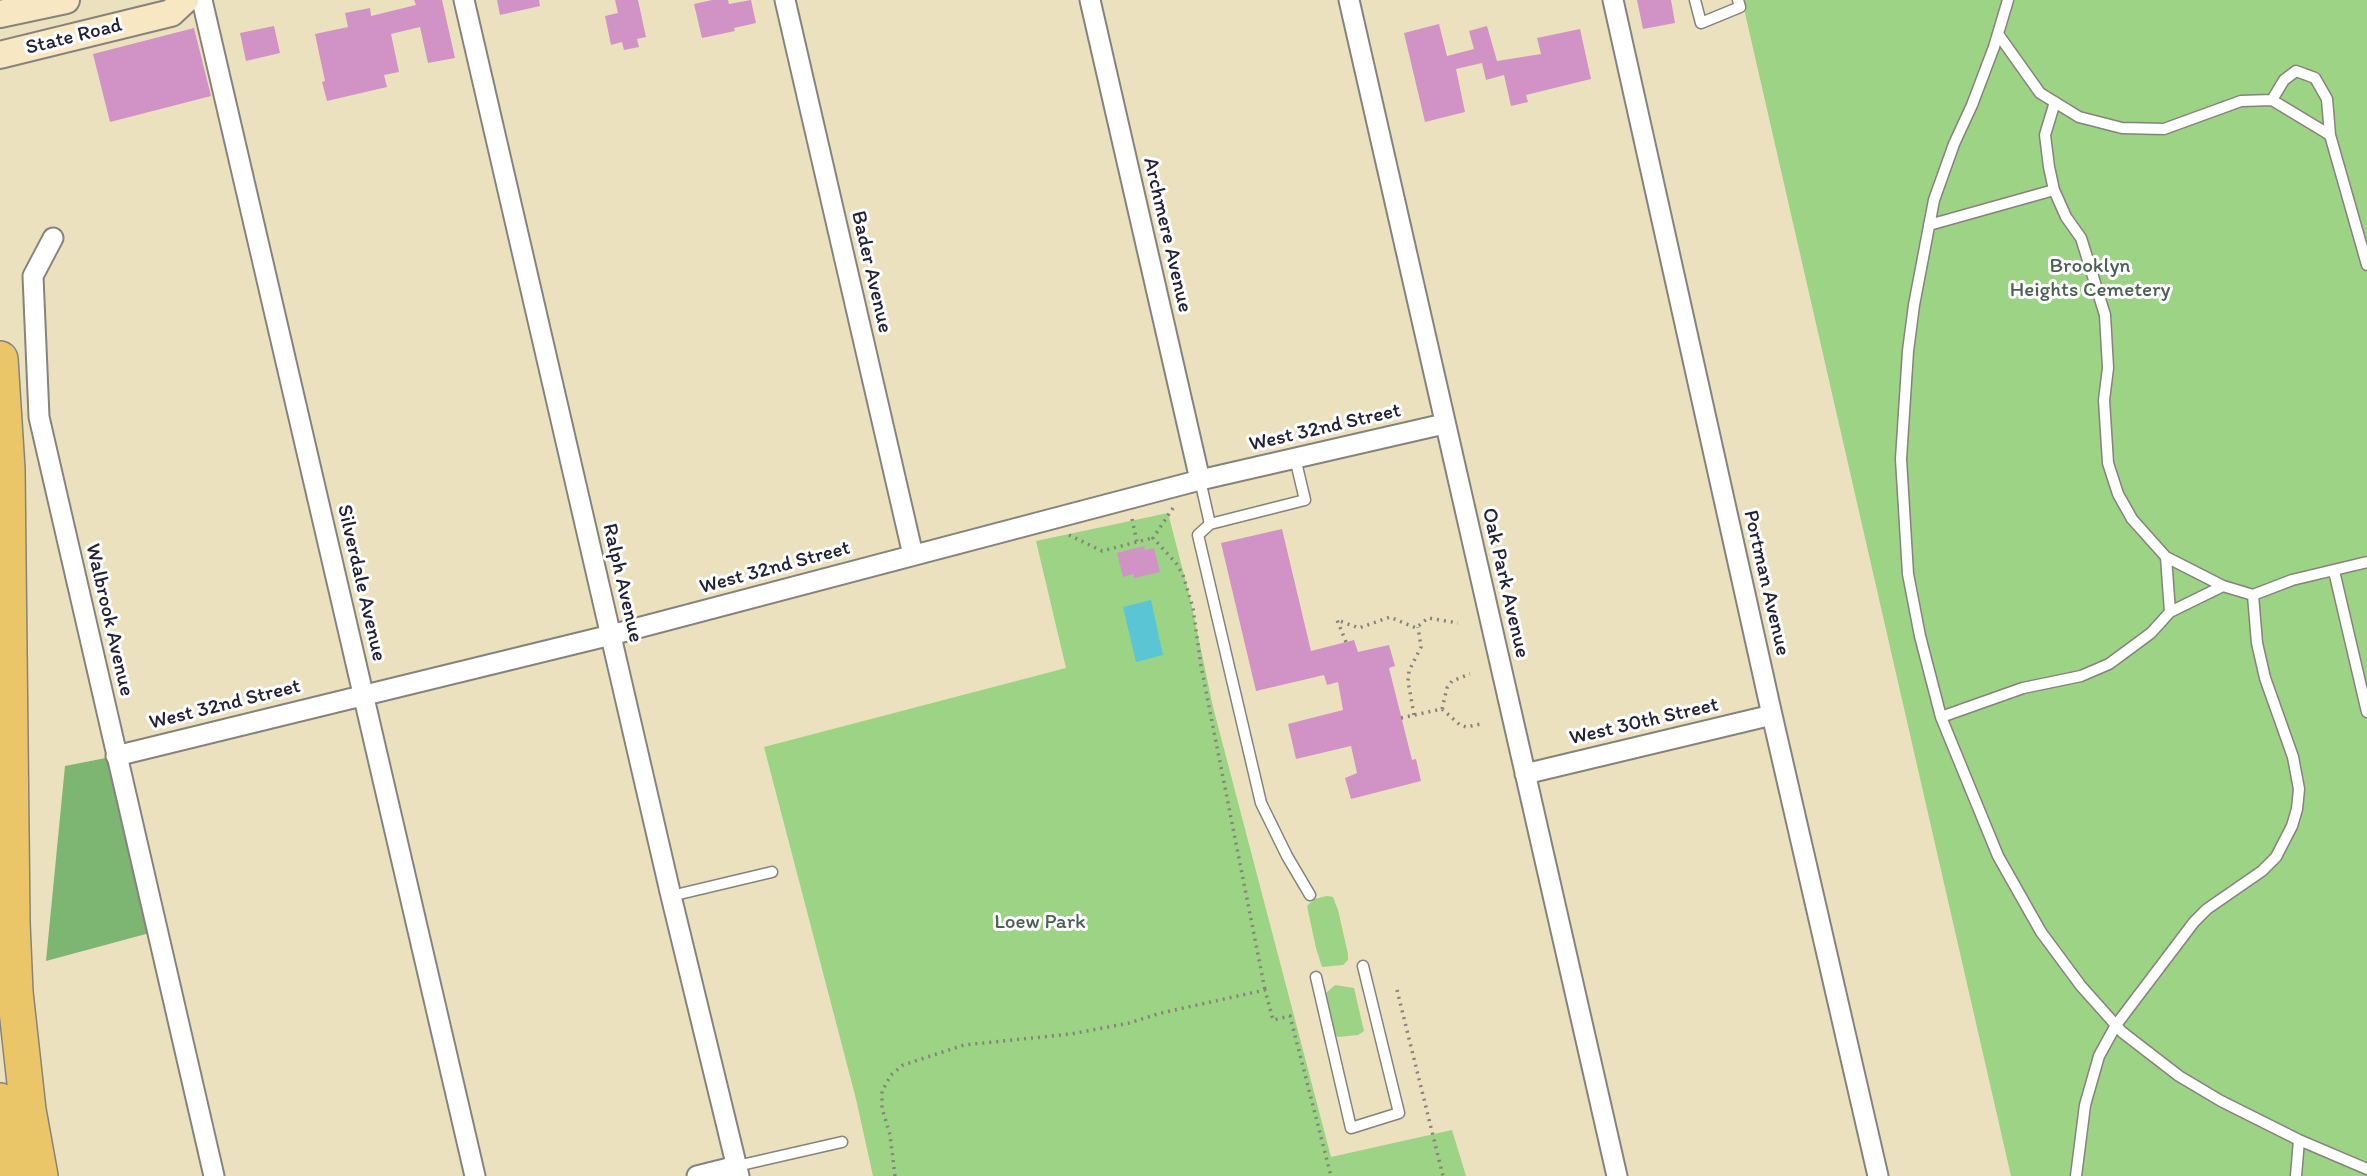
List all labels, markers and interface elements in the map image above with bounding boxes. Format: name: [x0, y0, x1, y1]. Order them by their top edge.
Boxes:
street label: State Road: [23, 13, 125, 61]
street label: Archmere Avenue: [1137, 155, 1197, 315]
street label: Bader Avenue: [845, 209, 897, 335]
park label: Brooklyn Heights Cemetery: [2010, 254, 2170, 304]
street label: West 32nd Street: [1247, 398, 1403, 458]
street label: Silverdale Avenue: [331, 502, 391, 664]
street label: Oak Park Avenue: [1475, 506, 1535, 660]
street label: Portman Avenue: [1737, 508, 1795, 658]
street label: Ralph Avenue: [596, 521, 648, 645]
street label: West 32nd Street: [697, 536, 853, 600]
street label: Walbrook Avenue: [79, 541, 139, 699]
street label: West 32nd Street: [147, 674, 303, 736]
street label: West 30th Street: [1567, 693, 1721, 751]
park label: Loew Park: [994, 910, 1086, 936]

